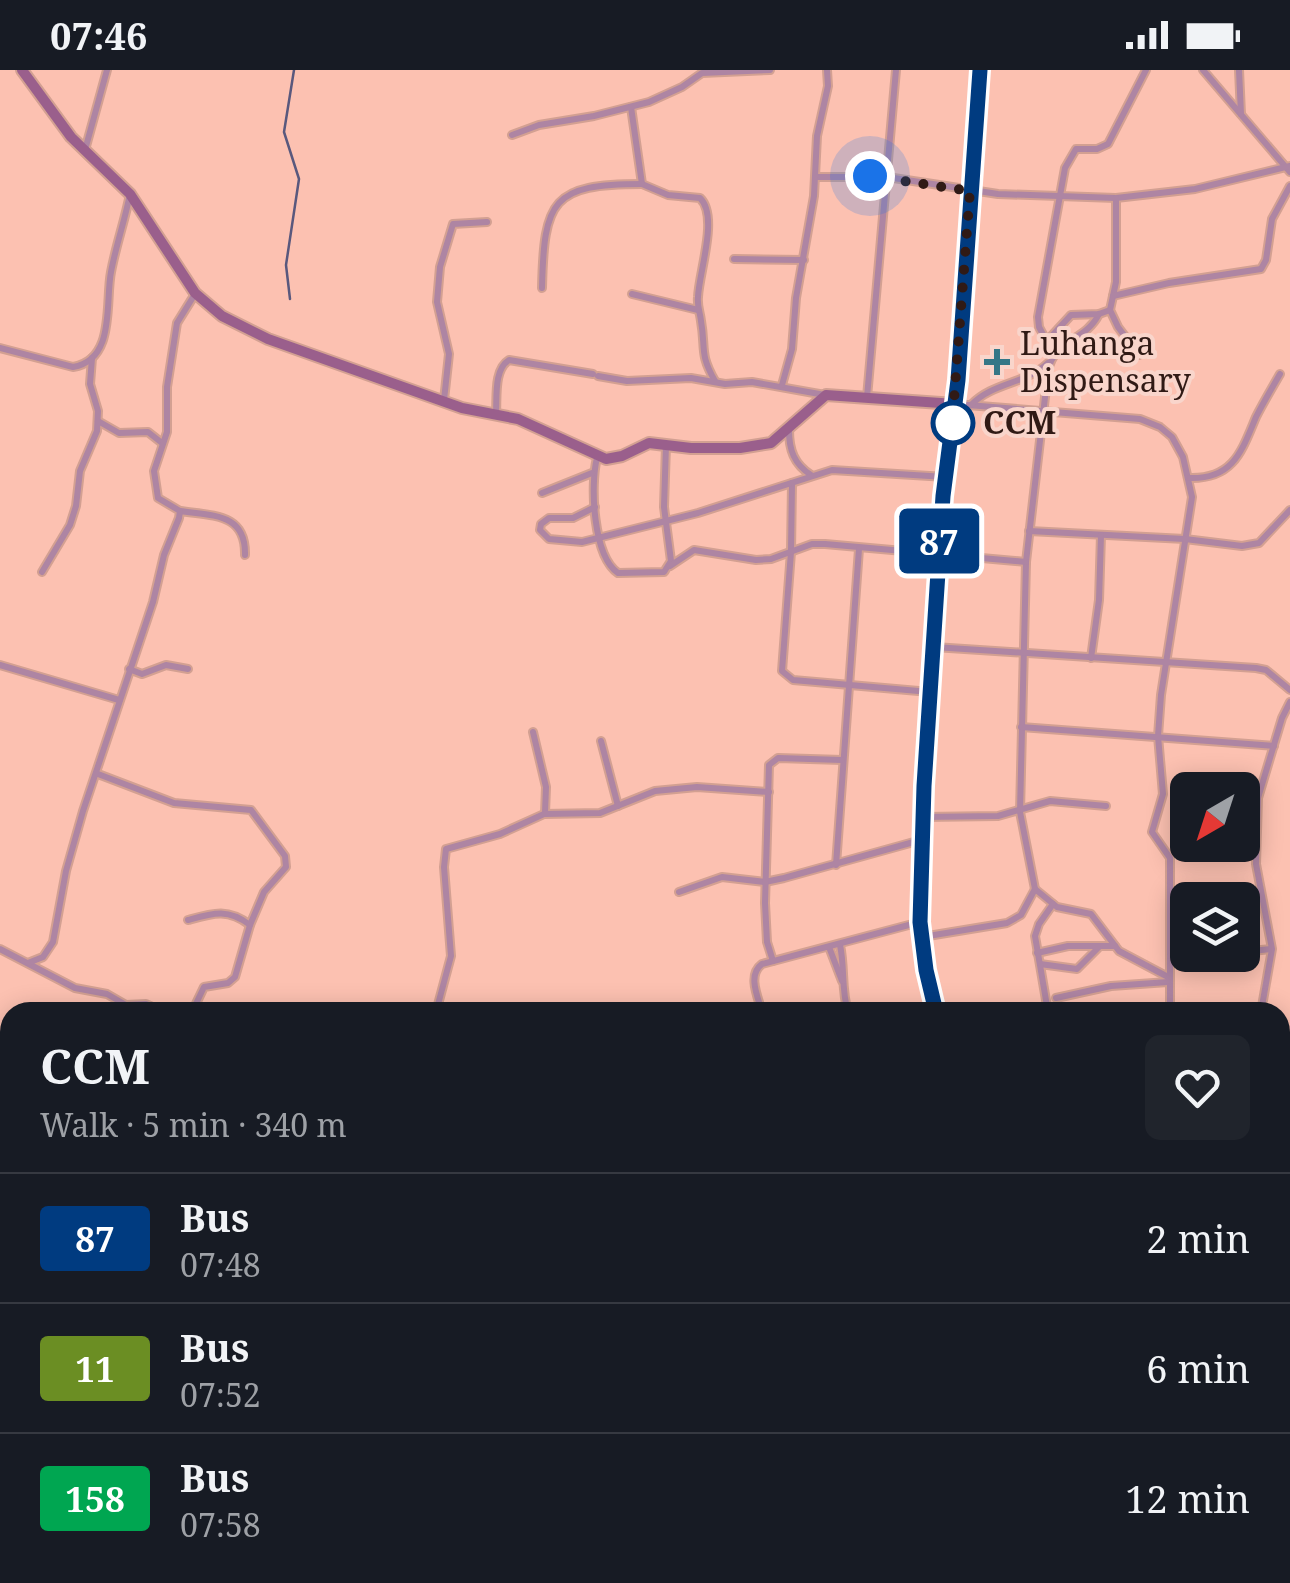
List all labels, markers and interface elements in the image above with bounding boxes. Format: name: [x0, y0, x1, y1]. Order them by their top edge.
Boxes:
text: 07:46: [50, 9, 147, 61]
your location: [845, 151, 895, 201]
place label: Luhanga Dispensary: [1020, 321, 1192, 401]
marker: Luhanga Dispensary: [984, 349, 1010, 375]
place label: CCM: [983, 400, 1056, 443]
marker: CCM: [932, 402, 974, 444]
line badge: 87: [894, 508, 984, 574]
text: 87: [919, 518, 959, 565]
north arrow: [1170, 772, 1260, 862]
map controls: [1170, 772, 1260, 972]
button: layers: [1170, 882, 1260, 972]
text: CCM: [40, 1033, 150, 1098]
button: heart: [1145, 1035, 1250, 1140]
text: Walk · 5 min · 340 m: [40, 1103, 347, 1146]
text: Bus: [180, 1191, 249, 1243]
text: 2 min: [1146, 1212, 1250, 1264]
text: 87: [75, 1215, 115, 1262]
text: 07:48: [180, 1243, 261, 1286]
text: Bus: [180, 1321, 249, 1373]
text: 6 min: [1146, 1342, 1250, 1394]
text: 11: [75, 1345, 115, 1392]
text: 07:52: [180, 1373, 261, 1416]
text: Bus: [180, 1451, 249, 1503]
text: 12 min: [1125, 1472, 1250, 1524]
text: 158: [65, 1475, 125, 1522]
text: 07:58: [180, 1503, 261, 1546]

